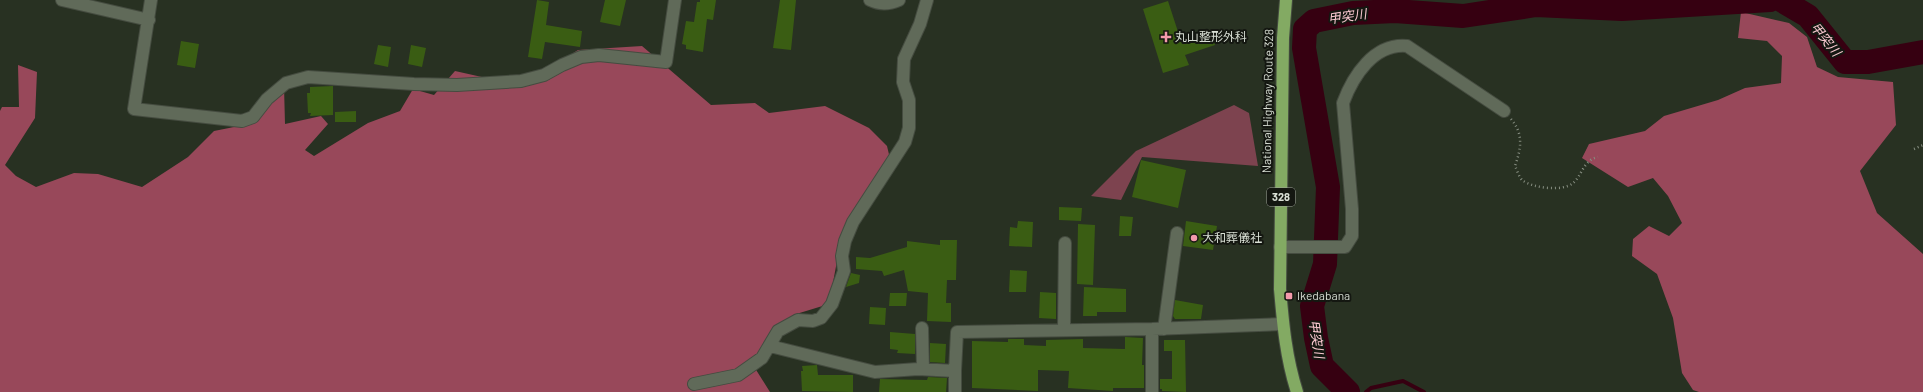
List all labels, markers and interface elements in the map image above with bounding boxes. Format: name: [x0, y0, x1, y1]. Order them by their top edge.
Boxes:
water label: 甲突川: [1327, 5, 1369, 27]
water label: 甲突川: [1808, 19, 1846, 61]
place label: 丸山整形外科: [1175, 29, 1247, 43]
street label: National Highway Route 328: [1259, 29, 1275, 173]
marker: 丸山整形外科: [1160, 31, 1172, 43]
road number: 328: [1267, 188, 1295, 206]
place label: 大和葬儀社: [1202, 230, 1262, 244]
marker: 大和葬儀社: [1189, 233, 1199, 243]
place label: Ikedabana: [1297, 288, 1350, 302]
marker: Ikedabana: [1284, 291, 1294, 301]
water label: 甲突川: [1306, 318, 1328, 361]

